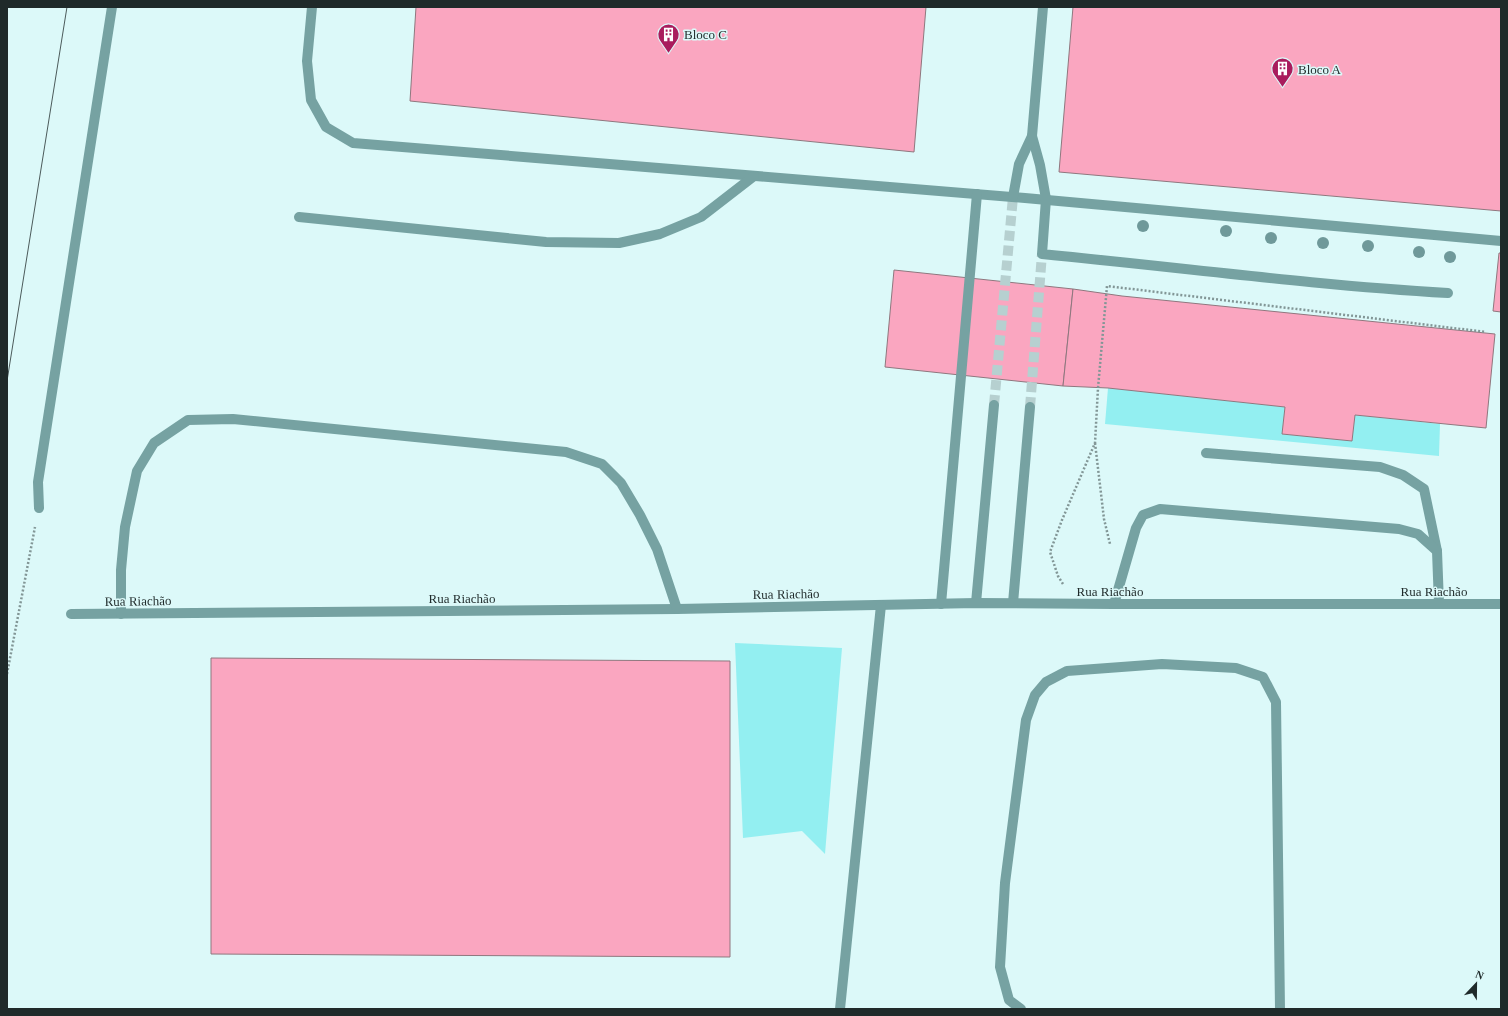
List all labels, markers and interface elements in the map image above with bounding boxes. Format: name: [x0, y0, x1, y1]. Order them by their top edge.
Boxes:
building icon: Bloco C: [655, 21, 681, 54]
place label: Bloco C: [684, 27, 727, 42]
building icon: Bloco A: [1270, 56, 1296, 89]
place label: Bloco A: [1298, 62, 1342, 77]
street label: Rua Riachão: [1077, 584, 1143, 599]
street label: Rua Riachão: [1401, 584, 1467, 599]
street label: Rua Riachão: [752, 586, 820, 602]
street label: Rua Riachão: [429, 591, 495, 606]
street label: Rua Riachão: [104, 593, 172, 609]
north arrow: [1456, 964, 1496, 1004]
text: N: [1474, 968, 1486, 982]

